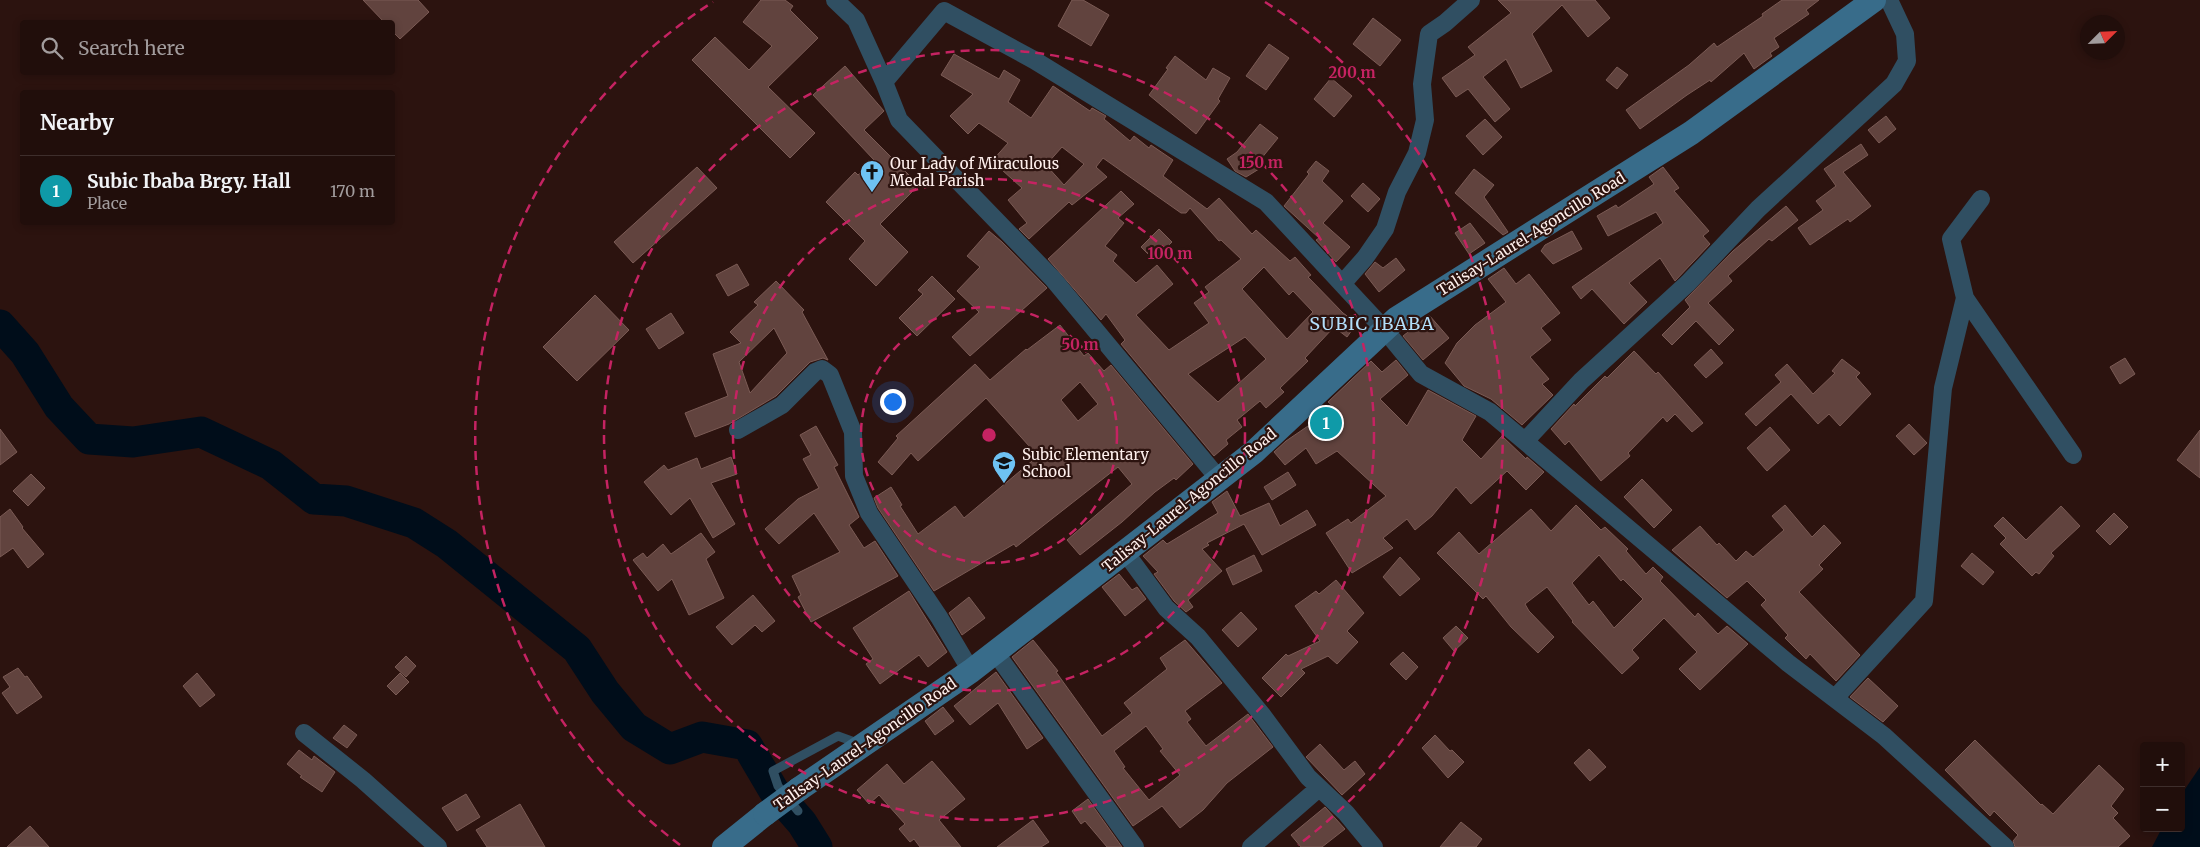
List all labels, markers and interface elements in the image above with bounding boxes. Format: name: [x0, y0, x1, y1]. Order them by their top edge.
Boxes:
north arrow: [2080, 15, 2125, 60]
search box: [20, 20, 395, 75]
icon: search: [38, 34, 66, 62]
text: Search here: [78, 36, 185, 60]
text: 200 m: [1328, 63, 1376, 82]
text: Nearby: [40, 109, 114, 136]
text: 150 m: [1239, 153, 1283, 172]
place label: Our Lady of Miraculous Medal Parish: [890, 154, 1059, 190]
church icon: Our Lady of Miraculous Medal Parish: [859, 159, 885, 193]
street label: Talisay-Laurel-Agoncillo Road: [1433, 168, 1629, 300]
text: Subic Ibaba Brgy. Hall: [87, 169, 291, 193]
text: 1: [52, 181, 60, 201]
text: 170 m: [330, 181, 375, 201]
text: Place: [87, 193, 127, 213]
text: 100 m: [1148, 244, 1192, 263]
district label: SUBIC IBABA: [1309, 312, 1435, 335]
text: 50 m: [1061, 335, 1099, 354]
your location: [880, 389, 906, 415]
pin: 1: [1310, 404, 1342, 442]
street label: Talisay-Laurel-Agoncillo Road: [1098, 424, 1280, 576]
centre of rings: [980, 426, 998, 444]
place label: Subic Elementary School: [1022, 445, 1149, 481]
school or university icon: Subic Elementary School: [991, 450, 1017, 484]
street label: Talisay-Laurel-Agoncillo Road: [770, 673, 960, 815]
map controls: [2140, 742, 2185, 832]
button: +: [2140, 742, 2185, 787]
button: −: [2140, 787, 2185, 832]

